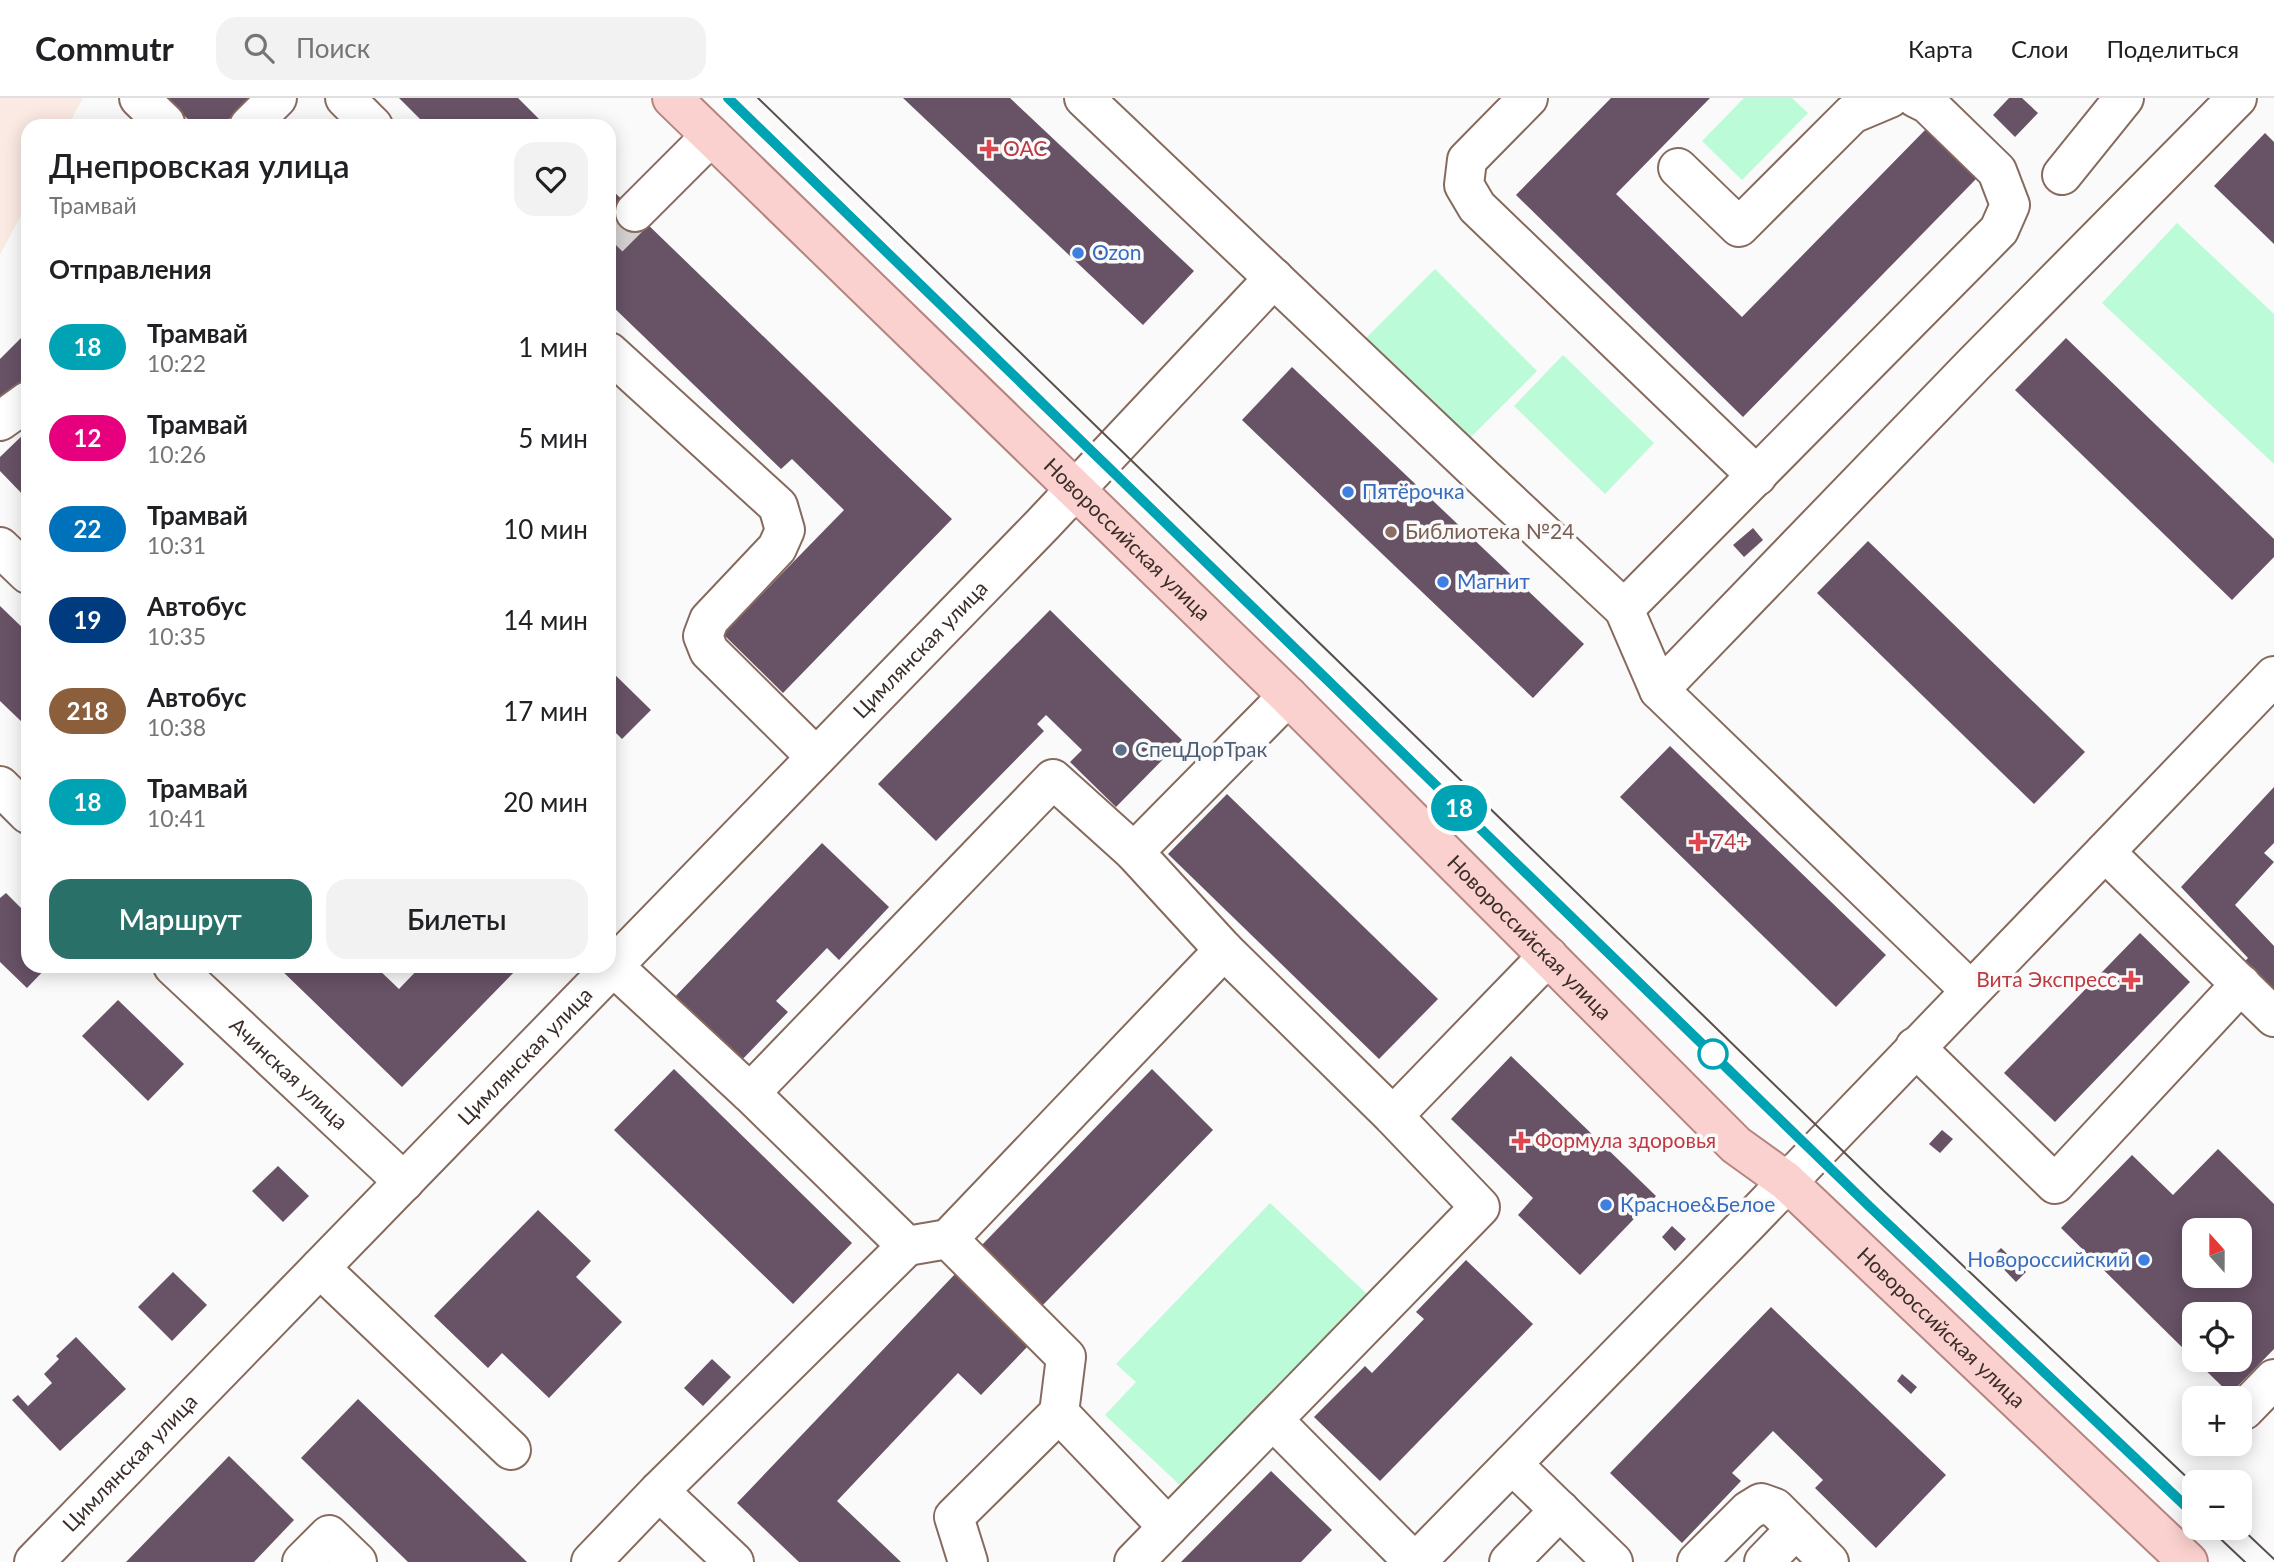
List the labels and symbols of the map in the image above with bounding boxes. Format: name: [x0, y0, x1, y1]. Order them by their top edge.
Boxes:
place label: ОАС: [1003, 135, 1047, 160]
marker: ОАС: [981, 141, 997, 157]
place label: Ozon: [1092, 239, 1142, 264]
marker: Ozon: [1070, 245, 1086, 261]
street label: Новороссийская улица: [1040, 452, 1216, 625]
place label: Пятёрочка: [1362, 478, 1465, 503]
marker: Пятёрочка: [1340, 484, 1356, 500]
place label: Библиотека №24: [1405, 518, 1574, 543]
marker: Библиотека №24: [1383, 524, 1399, 540]
place label: Магнит: [1457, 568, 1530, 593]
marker: Магнит: [1435, 574, 1451, 590]
street label: Цимлянская улица: [847, 575, 992, 723]
place label: СпецДорТрак: [1135, 736, 1267, 761]
marker: СпецДорТрак: [1113, 742, 1129, 758]
line badge: 18: [1428, 785, 1490, 831]
place label: 74+: [1712, 828, 1749, 853]
marker: 74+: [1690, 834, 1706, 850]
street label: Новороссийская улица: [1443, 849, 1618, 1024]
place label: Вита Экспресс: [1976, 966, 2117, 991]
marker: Вита Экспресс: [2123, 972, 2139, 988]
street label: Цимлянская улица: [452, 981, 597, 1129]
street label: Ачинская улица: [225, 1012, 354, 1134]
unlabelled marker: [1698, 1039, 1728, 1069]
place label: Формула здоровья: [1535, 1127, 1716, 1152]
marker: Формула здоровья: [1513, 1133, 1529, 1149]
place label: Красное&Белое: [1620, 1191, 1775, 1216]
marker: Красное&Белое: [1598, 1197, 1614, 1213]
north arrow: [2182, 1218, 2252, 1288]
street label: Новороссийская улица: [1853, 1241, 2031, 1412]
place label: Новороссийский: [1967, 1246, 2130, 1271]
marker: Новороссийский: [2136, 1252, 2152, 1268]
street label: Цимлянская улица: [57, 1388, 202, 1536]

